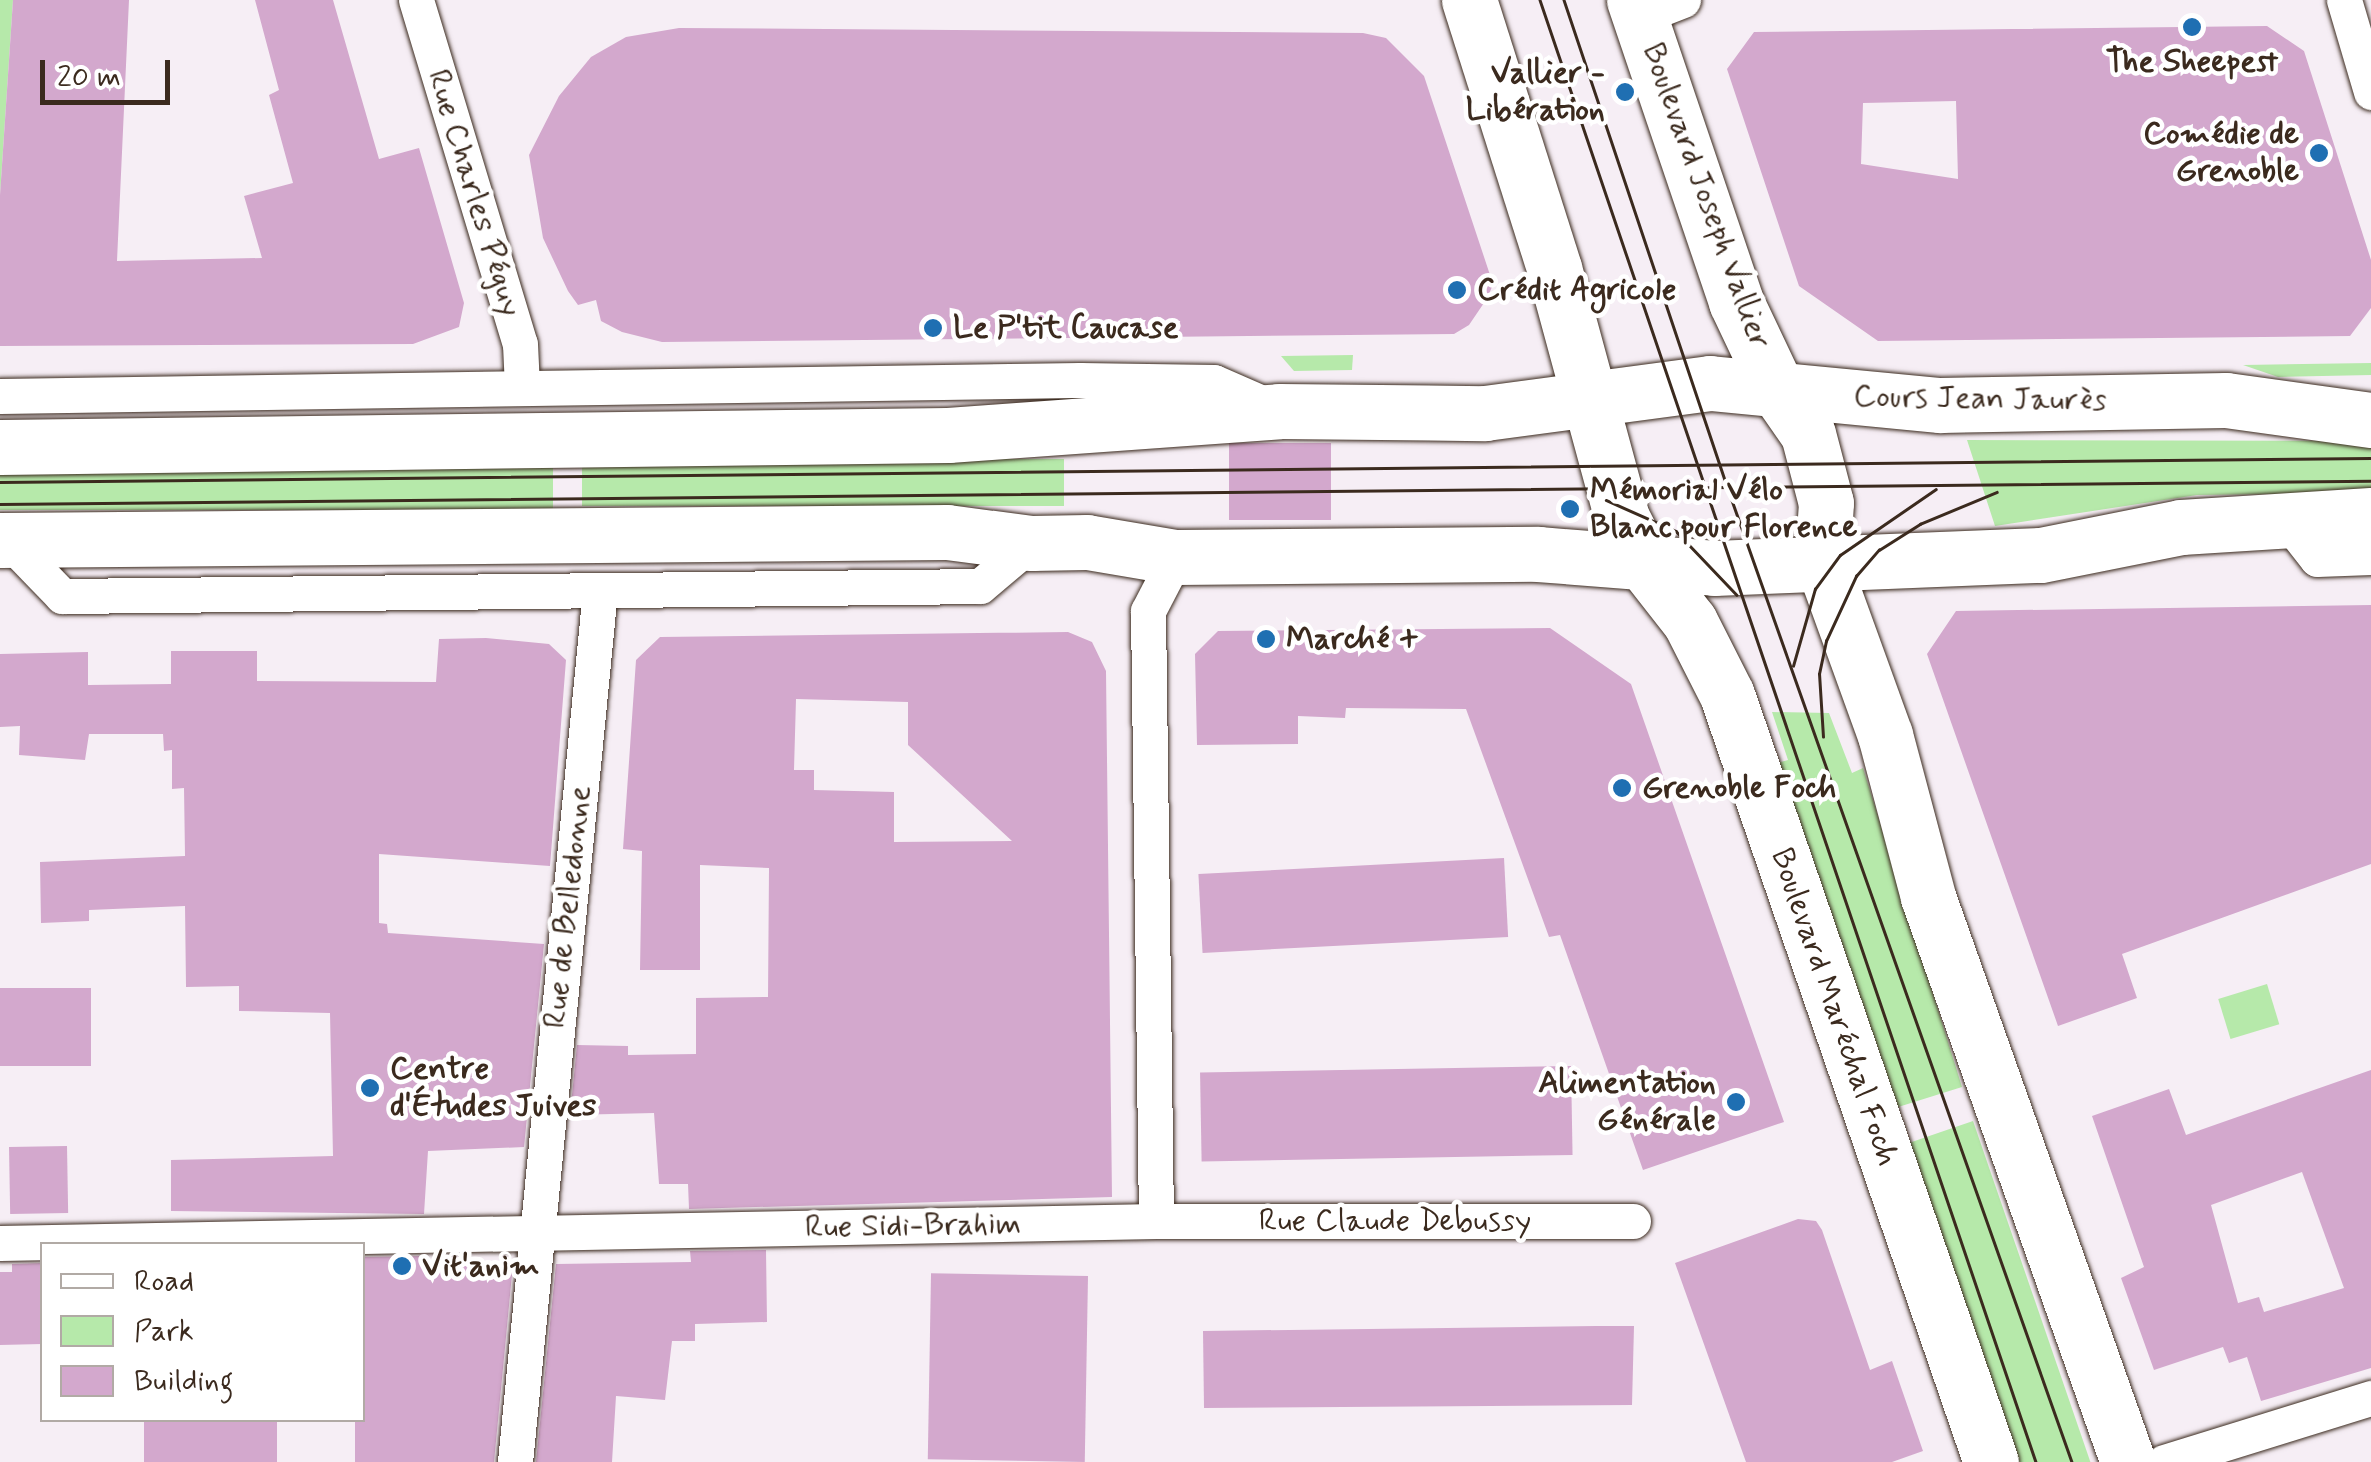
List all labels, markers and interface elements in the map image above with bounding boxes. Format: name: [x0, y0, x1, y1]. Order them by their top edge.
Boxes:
marker: The Sheepest: [2181, 16, 2203, 38]
street label: Boulevard Joseph Vallier: [1633, 37, 1779, 355]
scale bar: [45, 40, 175, 102]
place label: The Sheepest: [2106, 43, 2278, 81]
place label: Vallier - Libération: [1466, 55, 1605, 130]
text: 20 m: [57, 58, 121, 97]
street label: Rue Charles Péguy: [419, 67, 529, 319]
marker: Vallier - Libération: [1614, 81, 1636, 103]
place label: Comédie de Grenoble: [2142, 116, 2299, 191]
marker: Comédie de Grenoble: [2308, 142, 2330, 164]
place label: Crédit Agricole: [1477, 271, 1674, 309]
marker: Crédit Agricole: [1446, 279, 1468, 301]
place label: Le P'tit Caucase: [953, 309, 1184, 347]
marker: Le P'tit Caucase: [922, 317, 944, 339]
street label: Cours Jean Jaurès: [1856, 378, 2104, 420]
place label: Mémorial Vélo Blanc pour Florence: [1590, 472, 1855, 547]
marker: Mémorial Vélo Blanc pour Florence: [1559, 498, 1581, 520]
place label: Marché +: [1286, 620, 1420, 658]
marker: Marché +: [1255, 628, 1277, 650]
place label: Grenoble Foch: [1642, 769, 1836, 807]
marker: Grenoble Foch: [1611, 777, 1633, 799]
street label: Rue de Belledonne: [536, 783, 600, 1031]
street label: Boulevard Maréchal Foch: [1761, 843, 1907, 1171]
place label: Centre d'Études Juives: [390, 1051, 600, 1126]
place label: Alimentation Générale: [1538, 1065, 1716, 1140]
marker: Centre d'Études Juives: [359, 1077, 381, 1099]
marker: Alimentation Générale: [1725, 1091, 1747, 1113]
street label: Rue Claude Debussy: [1263, 1202, 1527, 1240]
street label: Rue Sidi-Brahim: [805, 1205, 1021, 1247]
legend: [40, 1242, 365, 1422]
place label: Vit'anim: [422, 1247, 539, 1285]
marker: Vit'anim: [391, 1255, 413, 1277]
text: Road: [134, 1262, 194, 1301]
text: Park: [134, 1312, 194, 1351]
text: Building: [134, 1362, 233, 1401]

